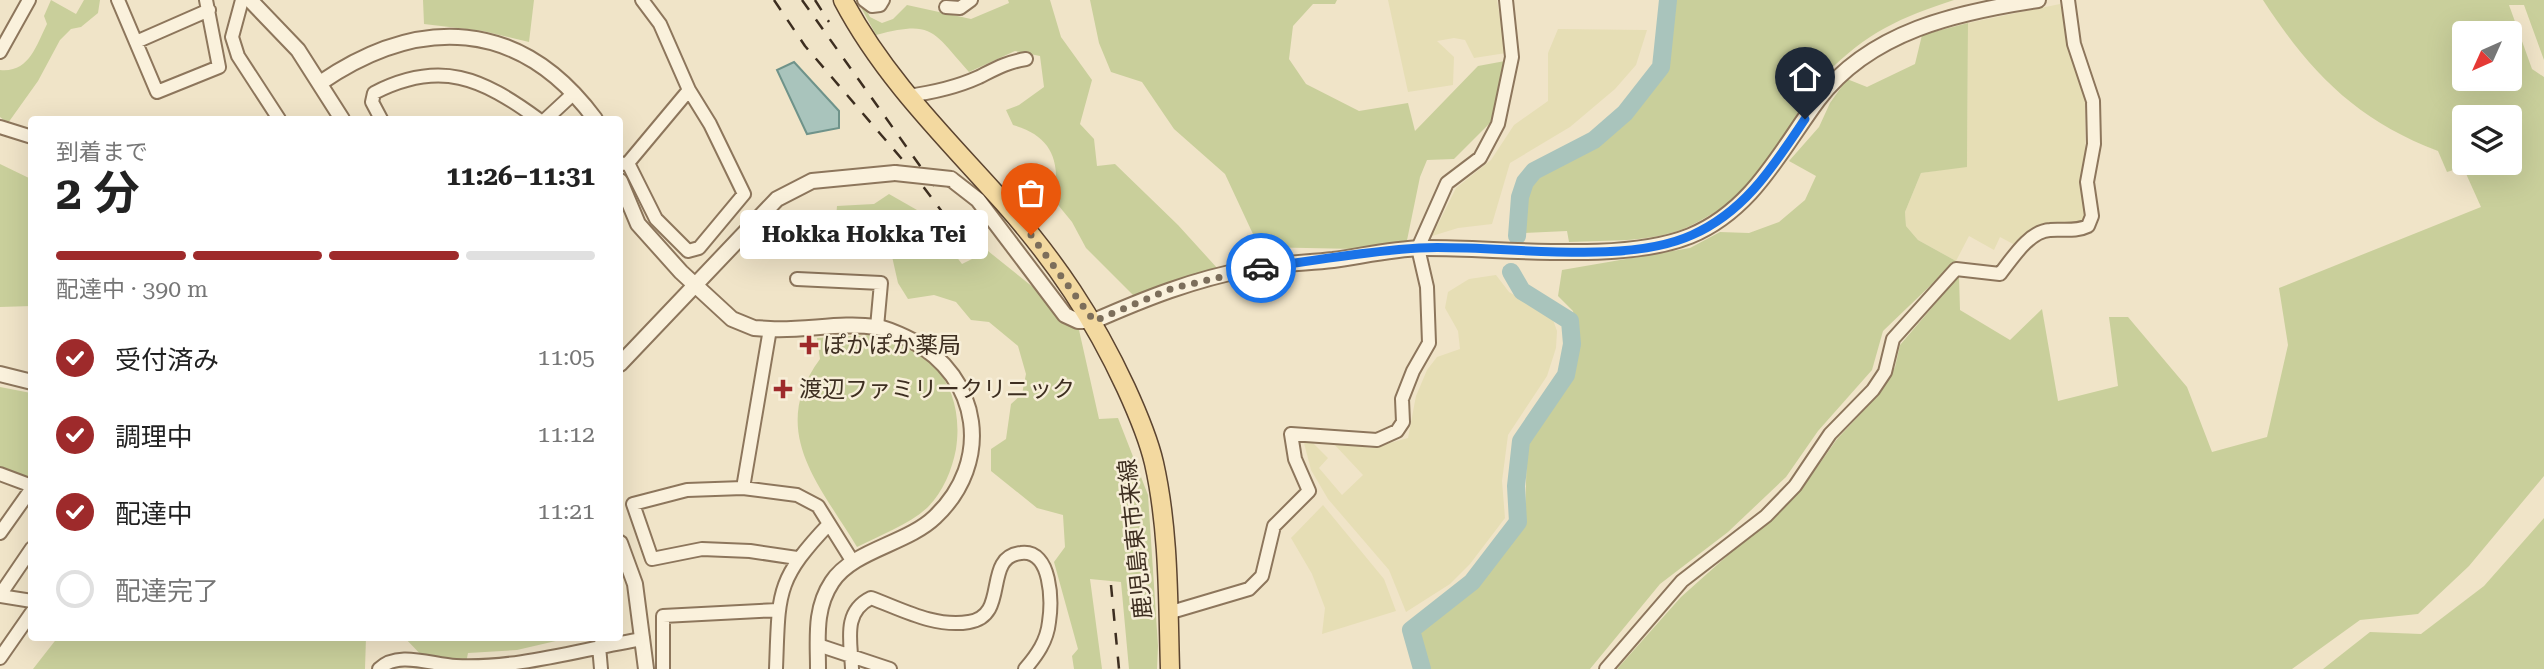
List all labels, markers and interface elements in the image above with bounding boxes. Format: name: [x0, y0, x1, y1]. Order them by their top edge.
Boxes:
north arrow: [2452, 21, 2522, 91]
map controls: [2452, 21, 2522, 175]
pin: [1775, 47, 1835, 119]
icon: home: [1786, 58, 1824, 96]
button: layers: [2452, 105, 2522, 175]
text: 到着まで: [56, 139, 148, 166]
text: 11:26–11:31: [446, 161, 595, 191]
pin: [1001, 163, 1061, 235]
text: 2 分: [56, 166, 139, 220]
icon: bag: [1012, 174, 1050, 212]
callout: Hokka Hokka Tei: [740, 210, 989, 260]
text: Hokka Hokka Tei: [762, 221, 966, 248]
courier: [1226, 233, 1296, 303]
icon: car: [1242, 249, 1280, 287]
text: 配達中 · 390 m: [56, 276, 208, 303]
place label: ぽかぽか薬局: [823, 332, 961, 359]
marker: ぽかぽか薬局: [801, 337, 817, 353]
icon: check: [56, 339, 94, 377]
text: 11:05: [538, 344, 595, 371]
text: 受付済み: [115, 345, 219, 375]
place label: 渡辺ファミリークリニック: [799, 376, 1075, 403]
marker: 渡辺ファミリークリニック: [773, 379, 793, 399]
icon: check: [56, 416, 94, 454]
text: 11:12: [538, 421, 595, 448]
text: 調理中: [115, 422, 193, 452]
street label: 鹿児島東市来線: [1114, 457, 1157, 620]
icon: check: [56, 493, 94, 531]
text: 11:21: [538, 498, 595, 525]
text: 配達中: [115, 499, 193, 529]
text: 配達完了: [115, 576, 219, 606]

